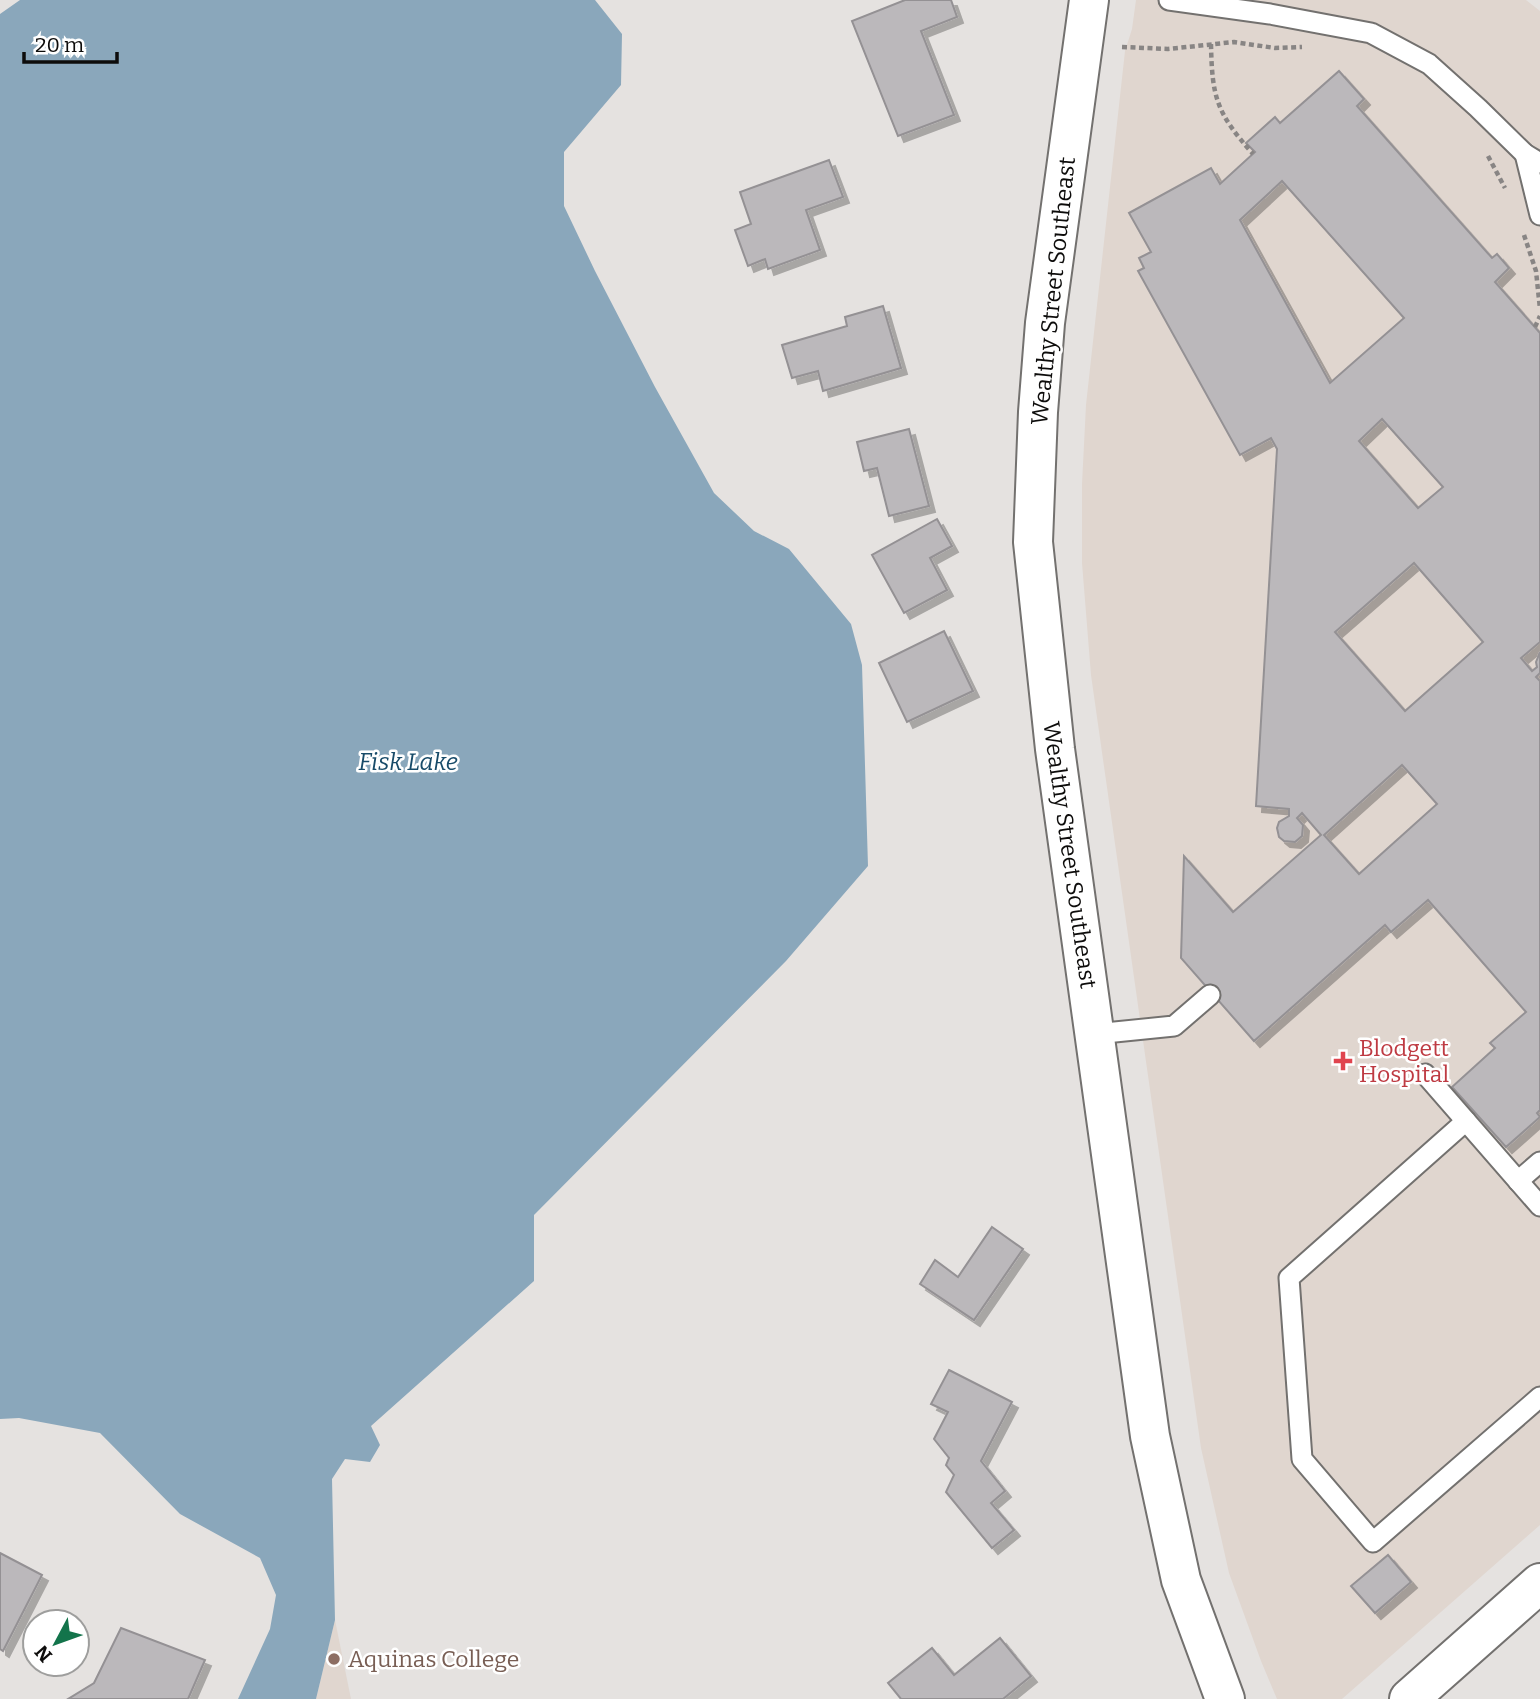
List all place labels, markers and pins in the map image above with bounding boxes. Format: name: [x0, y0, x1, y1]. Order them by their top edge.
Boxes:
place label: Blodgett Hospital: [1359, 1034, 1449, 1088]
marker: Blodgett Hospital: [1333, 1051, 1353, 1071]
place label: Aquinas College: [348, 1645, 519, 1673]
marker: Aquinas College: [326, 1651, 342, 1667]

